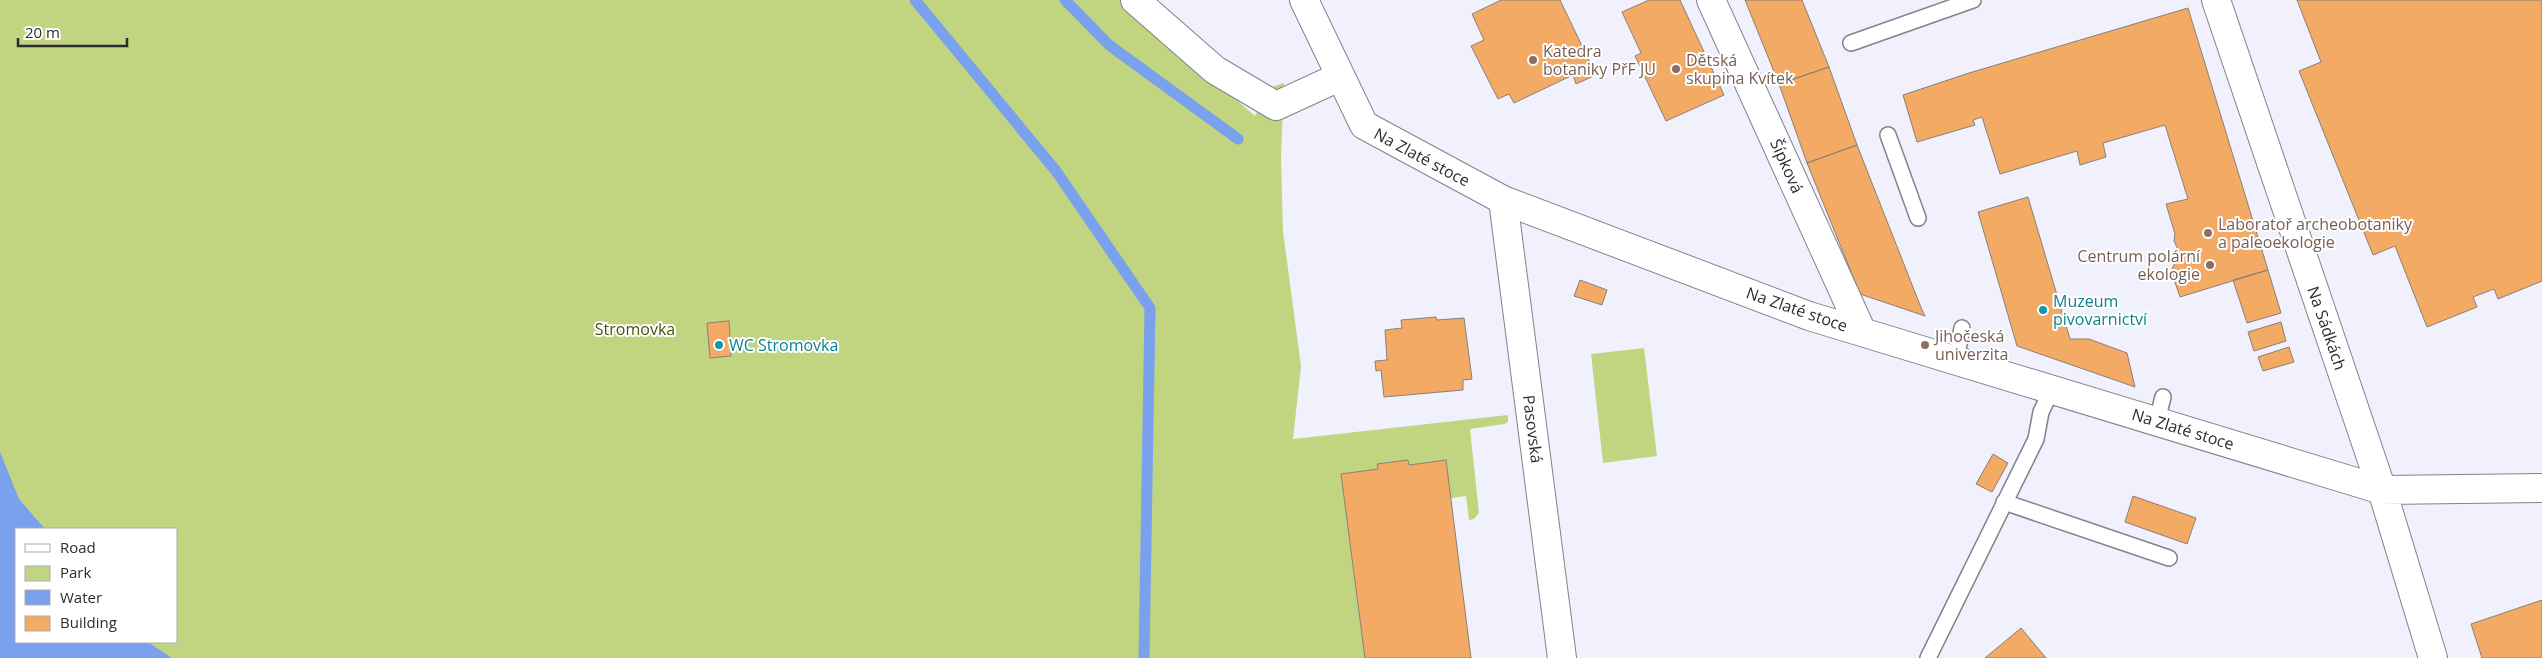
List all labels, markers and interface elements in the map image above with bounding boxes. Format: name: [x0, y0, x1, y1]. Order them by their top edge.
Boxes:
scale bar: [18, 15, 126, 47]
text: 20 m: [25, 22, 60, 42]
place label: Katedra botaniky PřF JU: [1543, 40, 1656, 80]
place label: Dětská skupina Kvítek: [1686, 49, 1794, 89]
marker: Katedra botaniky PřF JU: [1527, 54, 1539, 66]
marker: Dětská skupina Kvítek: [1670, 63, 1682, 75]
street label: Na Zlaté stoce: [1370, 122, 1474, 192]
street label: Šípková: [1765, 135, 1809, 197]
place label: Laboratoř archeobotaniky a paleoekologie: [2218, 213, 2413, 253]
marker: Laboratoř archeobotaniky a paleoekologie: [2202, 227, 2214, 239]
place label: Centrum polární ekologie: [2077, 245, 2201, 285]
marker: Centrum polární ekologie: [2204, 259, 2216, 271]
street label: Na Zlaté stoce: [1743, 281, 1851, 337]
street label: Na Sádkách: [2302, 283, 2352, 373]
place label: Muzeum pivovarnictví: [2053, 290, 2148, 330]
marker: Muzeum pivovarnictví: [2037, 304, 2049, 316]
park label: Stromovka: [595, 318, 675, 340]
place label: Jihočeská univerzita: [1933, 325, 2008, 365]
place label: WC Stromovka: [729, 334, 838, 356]
marker: WC Stromovka: [713, 339, 725, 351]
marker: Jihočeská univerzita: [1919, 339, 1931, 351]
street label: Pasovská: [1518, 394, 1548, 464]
street label: Na Zlaté stoce: [2129, 403, 2237, 455]
legend: [15, 528, 178, 643]
text: Road: [60, 537, 96, 557]
text: Park: [60, 562, 91, 582]
text: Water: [60, 587, 102, 607]
text: Building: [60, 612, 117, 632]

